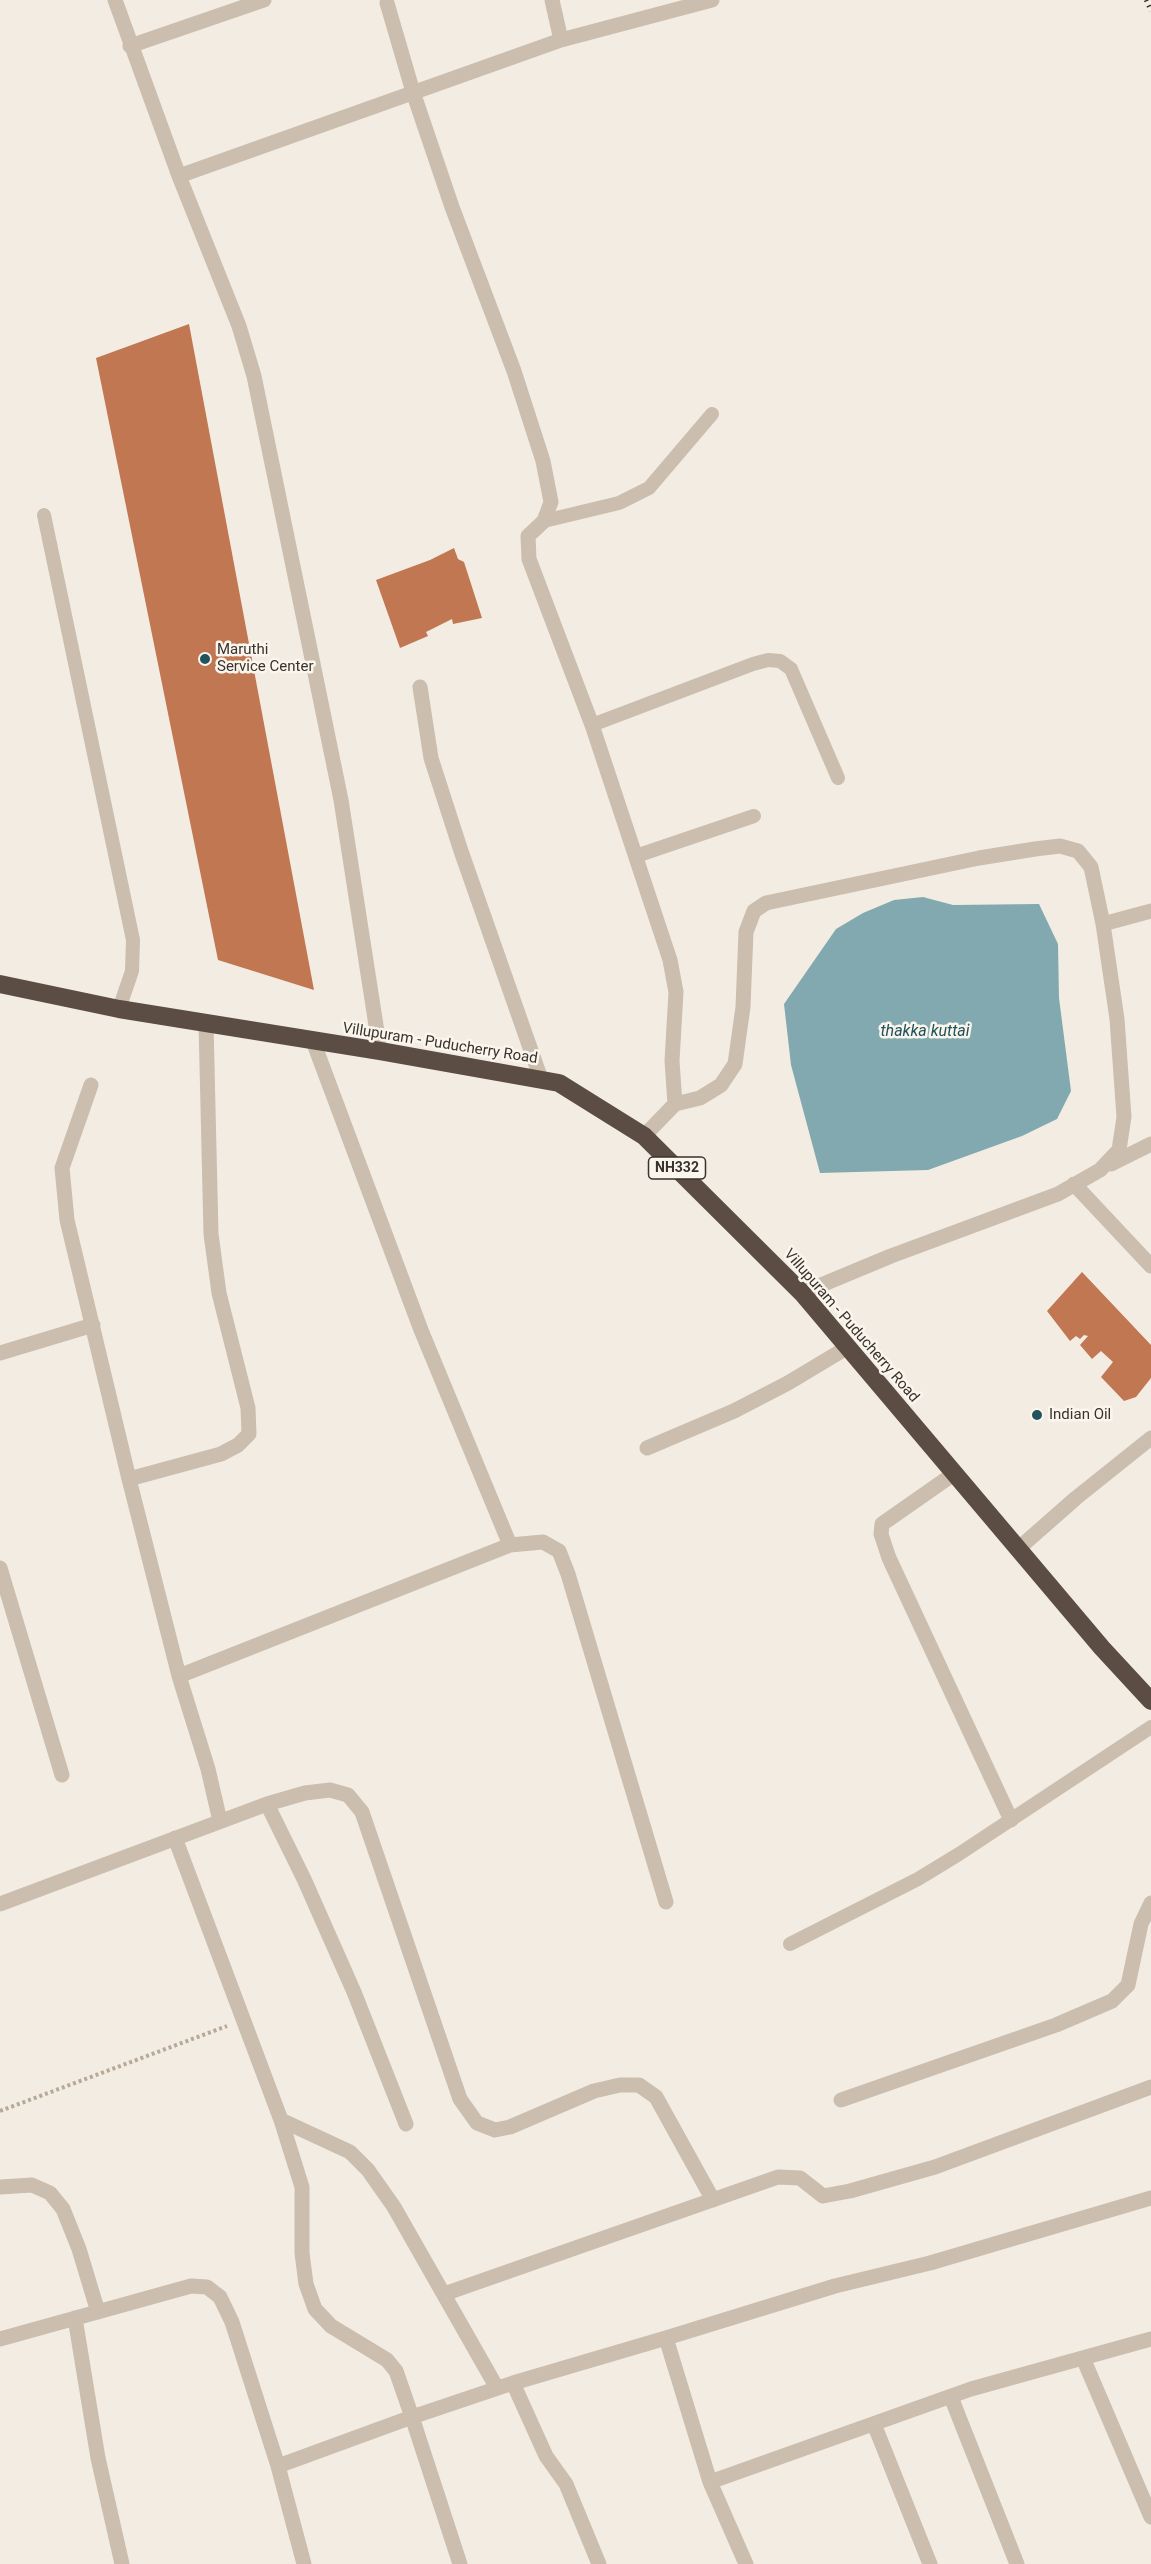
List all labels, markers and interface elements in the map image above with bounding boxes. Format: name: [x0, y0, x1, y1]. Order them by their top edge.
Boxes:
place label: Maruthi Service Center: [217, 641, 313, 676]
marker: Maruthi Service Center: [198, 652, 212, 666]
street label: Villupuram - Puducherry Road: [341, 1020, 539, 1068]
water label: thakka kuttai: [881, 1022, 969, 1042]
road number: NH332: [648, 1157, 706, 1179]
street label: Villupuram - Puducherry Road: [780, 1246, 922, 1406]
place label: Indian Oil: [1049, 1406, 1111, 1424]
marker: Indian Oil: [1030, 1408, 1044, 1422]

